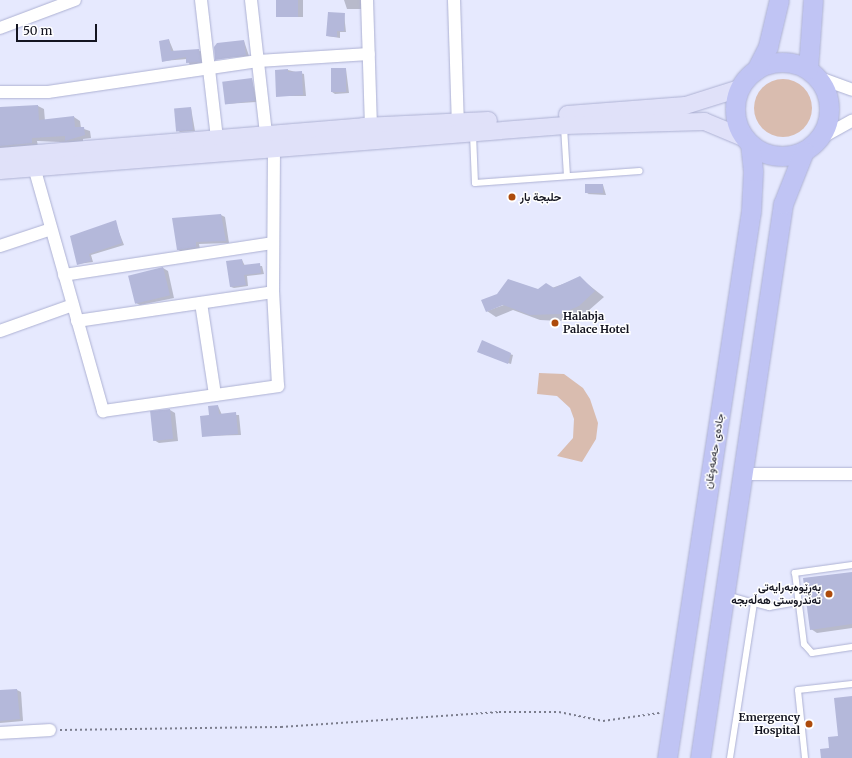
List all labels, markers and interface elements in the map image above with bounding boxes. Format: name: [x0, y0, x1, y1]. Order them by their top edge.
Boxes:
scale bar: [18, 16, 99, 42]
text: 50 m: [23, 23, 52, 38]
place label: حلبجة بار: [520, 190, 561, 204]
marker: حلبجة بار: [507, 192, 517, 202]
place label: Halabja Palace Hotel: [563, 310, 629, 336]
marker: Halabja Palace Hotel: [550, 318, 560, 328]
street label: جادەی حەمەوغان: [701, 412, 727, 490]
place label: بەڕێوەبەرایەتی تەندروستی هەڵەبجە: [731, 581, 821, 607]
marker: بەڕێوەبەرایەتی تەندروستی هەڵەبجە: [824, 589, 834, 599]
place label: Emergency Hospital: [739, 711, 800, 737]
marker: Emergency Hospital: [803, 718, 815, 730]

